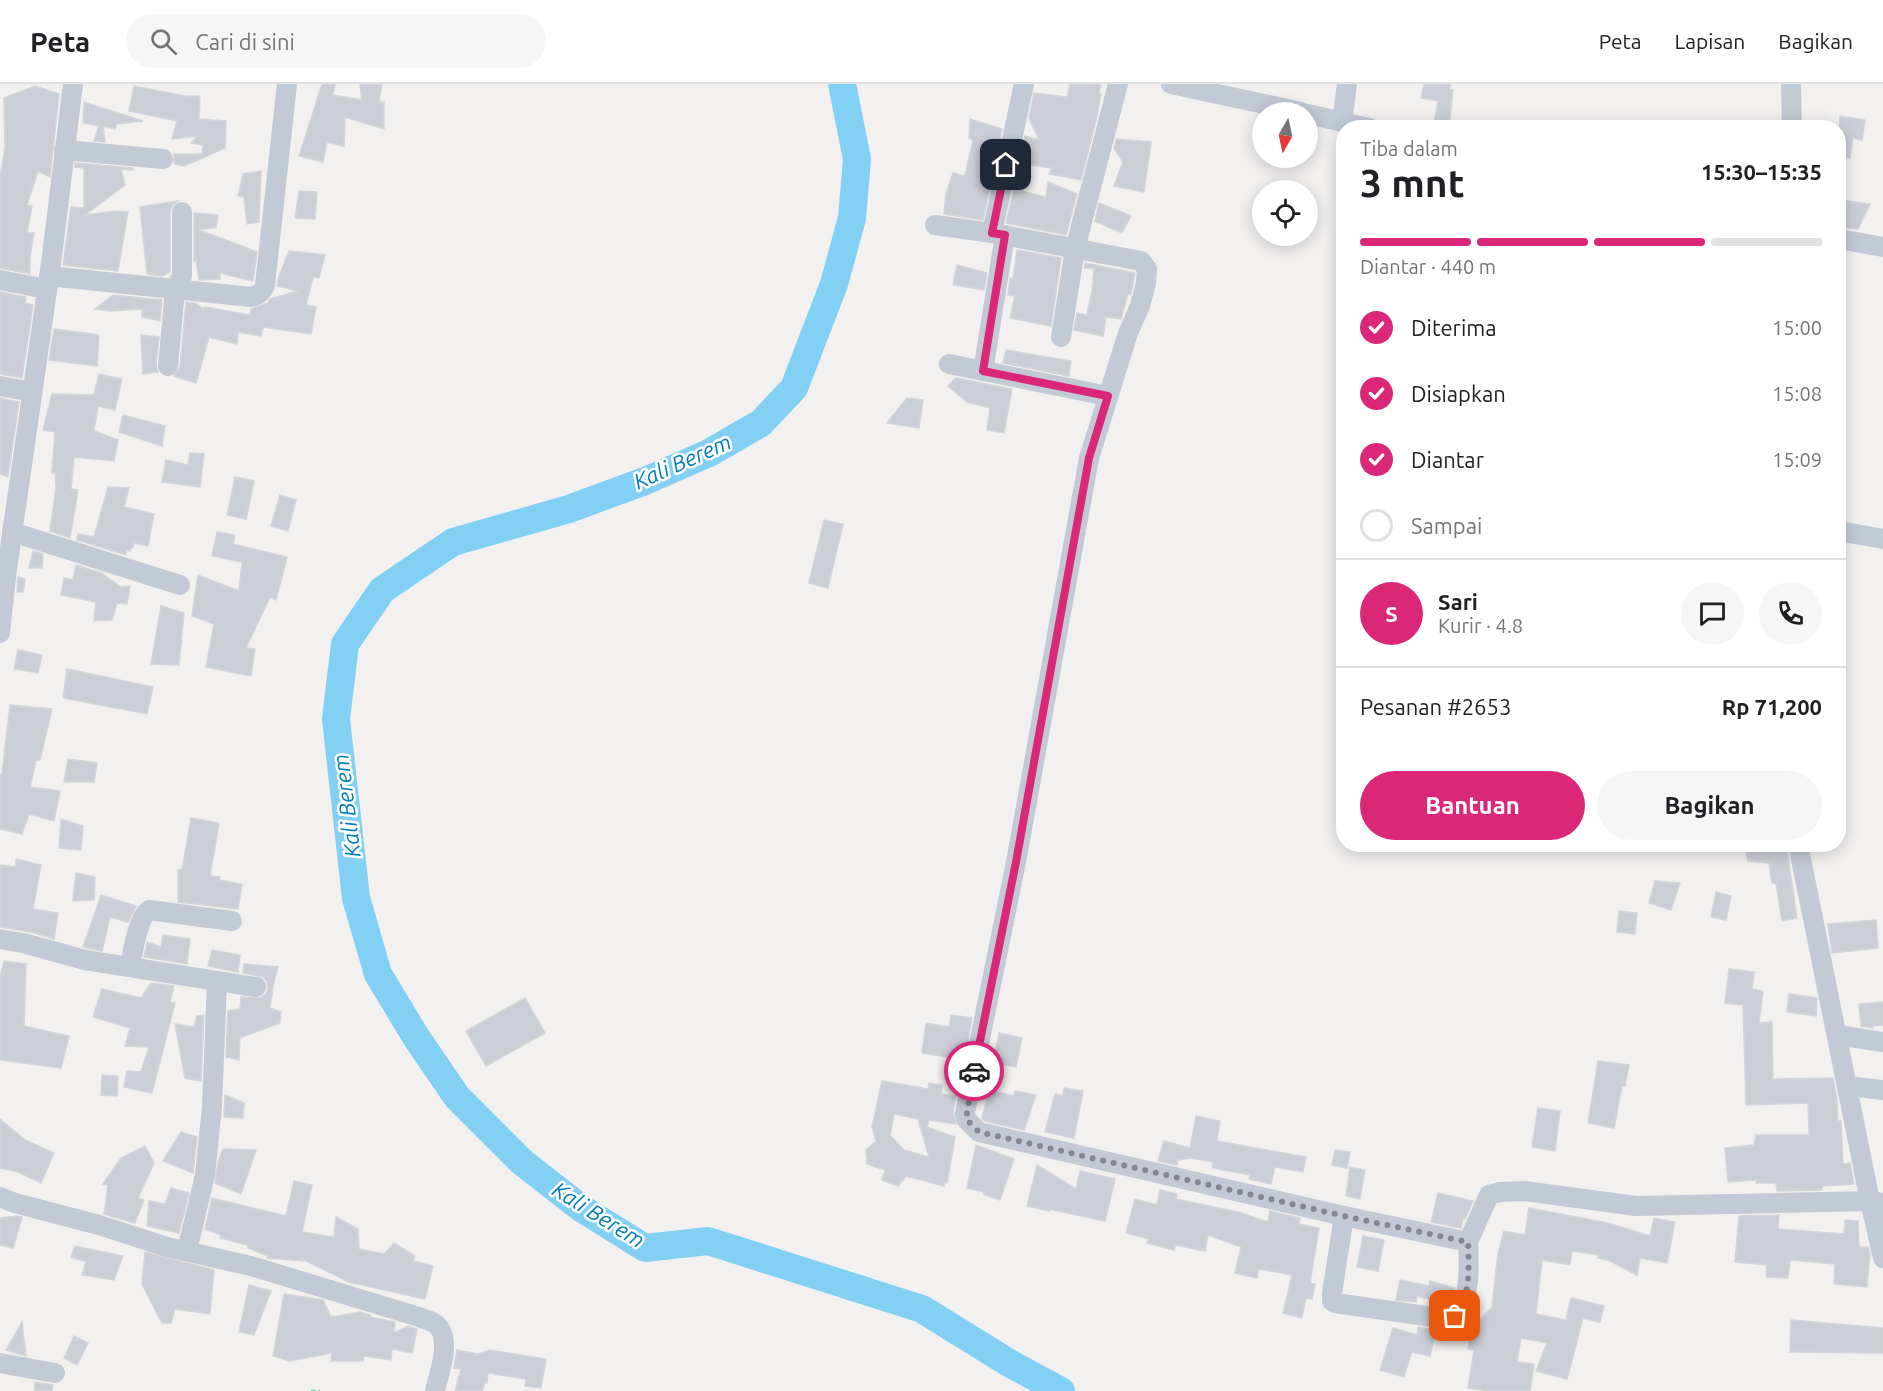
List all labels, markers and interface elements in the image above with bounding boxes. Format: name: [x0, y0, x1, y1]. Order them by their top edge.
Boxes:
search box: [126, 14, 546, 68]
icon: search: [147, 25, 180, 58]
text: Peta: [30, 26, 90, 57]
text: Cari di sini: [195, 29, 295, 54]
text: Peta: [1599, 29, 1642, 53]
text: Lapisan: [1675, 29, 1745, 53]
text: Bagikan: [1778, 29, 1853, 53]
north arrow: [1252, 102, 1318, 168]
map controls: [1252, 102, 1318, 246]
text: Tiba dalam: [1360, 137, 1458, 160]
pin: [980, 139, 1031, 190]
icon: home: [989, 148, 1022, 181]
text: 15:30–15:35: [1701, 159, 1822, 184]
text: 3 mnt: [1360, 161, 1464, 204]
button: locate: [1252, 180, 1318, 246]
text: Diantar · 440 m: [1360, 255, 1496, 278]
icon: check: [1360, 311, 1393, 344]
text: Diterima: [1411, 315, 1497, 340]
text: 15:00: [1772, 316, 1822, 339]
icon: check: [1360, 377, 1393, 410]
text: Disiapkan: [1411, 381, 1506, 406]
text: 15:08: [1772, 382, 1822, 405]
water label: Kali Berem: [629, 428, 735, 494]
icon: check: [1360, 443, 1393, 476]
text: Diantar: [1411, 447, 1484, 472]
text: 15:09: [1772, 448, 1822, 471]
text: Sampai: [1411, 513, 1482, 538]
button: chat: [1681, 582, 1744, 645]
button: phone: [1759, 582, 1822, 645]
text: Sari: [1438, 589, 1478, 614]
text: S: [1385, 601, 1398, 626]
text: Kurir · 4.8: [1438, 614, 1523, 637]
text: Pesanan #2653: [1360, 694, 1511, 719]
text: Rp 71,200: [1722, 694, 1822, 719]
water label: Kali Berem: [327, 753, 365, 859]
button: Bantuan: [1360, 771, 1585, 840]
button: Bagikan: [1597, 771, 1822, 840]
courier: [944, 1041, 1004, 1101]
icon: car: [958, 1055, 991, 1088]
water label: Kali Berem: [548, 1176, 650, 1252]
pin: [1429, 1290, 1480, 1341]
icon: bag: [1438, 1299, 1471, 1332]

